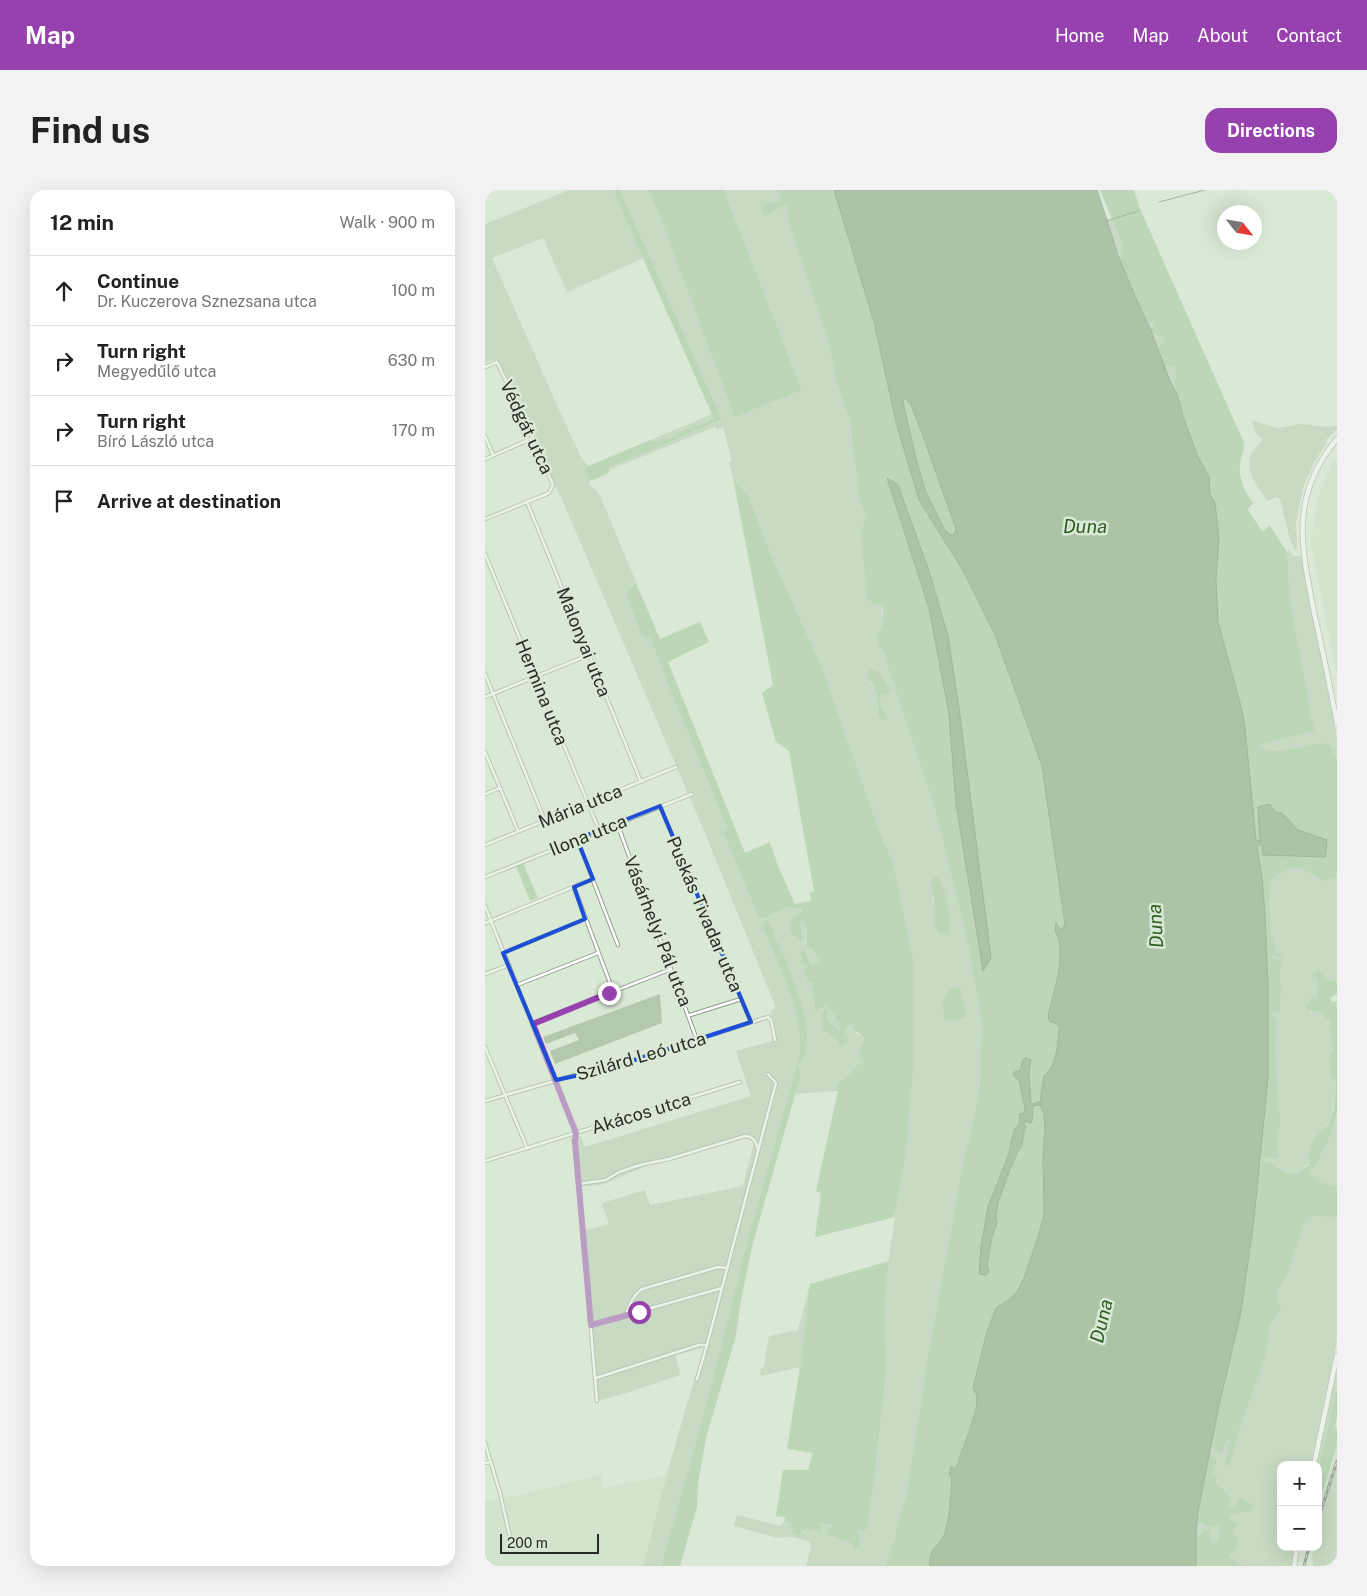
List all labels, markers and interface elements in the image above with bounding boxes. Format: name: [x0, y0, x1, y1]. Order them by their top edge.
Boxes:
text: Map: [25, 21, 75, 49]
text: Home: [1055, 25, 1105, 46]
text: Map: [1133, 25, 1169, 46]
text: About: [1197, 25, 1248, 46]
text: Contact: [1276, 25, 1342, 46]
button: Directions: [1205, 108, 1337, 153]
text: Find us: [30, 110, 150, 151]
north arrow: [1217, 205, 1262, 250]
text: 12 min: [50, 210, 114, 235]
text: Walk · 900 m: [339, 213, 435, 232]
text: Continue: [97, 270, 179, 292]
icon: ahead: [50, 277, 78, 305]
text: 100 m: [391, 281, 435, 300]
text: Dr. Kuczerova Sznezsana utca: [97, 292, 317, 311]
text: Turn right: [97, 340, 186, 362]
icon: right: [50, 347, 78, 375]
text: 630 m: [388, 351, 435, 370]
text: Megyedűlő utca: [97, 362, 216, 381]
street label: Védgát utca: [496, 377, 558, 477]
text: Turn right: [97, 410, 186, 432]
icon: right: [50, 417, 78, 445]
text: 170 m: [392, 421, 435, 440]
text: Bíró László utca: [97, 432, 214, 451]
icon: arrive: [50, 487, 78, 515]
text: Arrive at destination: [97, 490, 281, 512]
water label: Duna: [1063, 515, 1107, 537]
street label: Malonyai utca: [553, 584, 615, 700]
street label: Hermina utca: [511, 636, 573, 748]
street label: Mária utca: [535, 780, 625, 832]
street label: Ilona utca: [546, 810, 630, 860]
street label: Puskás Tivadar utca: [663, 833, 747, 995]
street label: Vásárhelyi Pál utca: [620, 853, 696, 1009]
water label: Duna: [1143, 903, 1167, 949]
route end: [598, 982, 621, 1005]
street label: Szilárd Leó utca: [574, 1027, 708, 1085]
street label: Akácos utca: [589, 1088, 693, 1138]
water label: Duna: [1085, 1297, 1117, 1345]
route start: [628, 1301, 651, 1324]
map controls: [1277, 1461, 1322, 1551]
button: +: [1277, 1461, 1322, 1506]
button: −: [1277, 1506, 1322, 1551]
scale bar: [500, 1531, 599, 1554]
text: 200 m: [507, 1535, 548, 1551]

